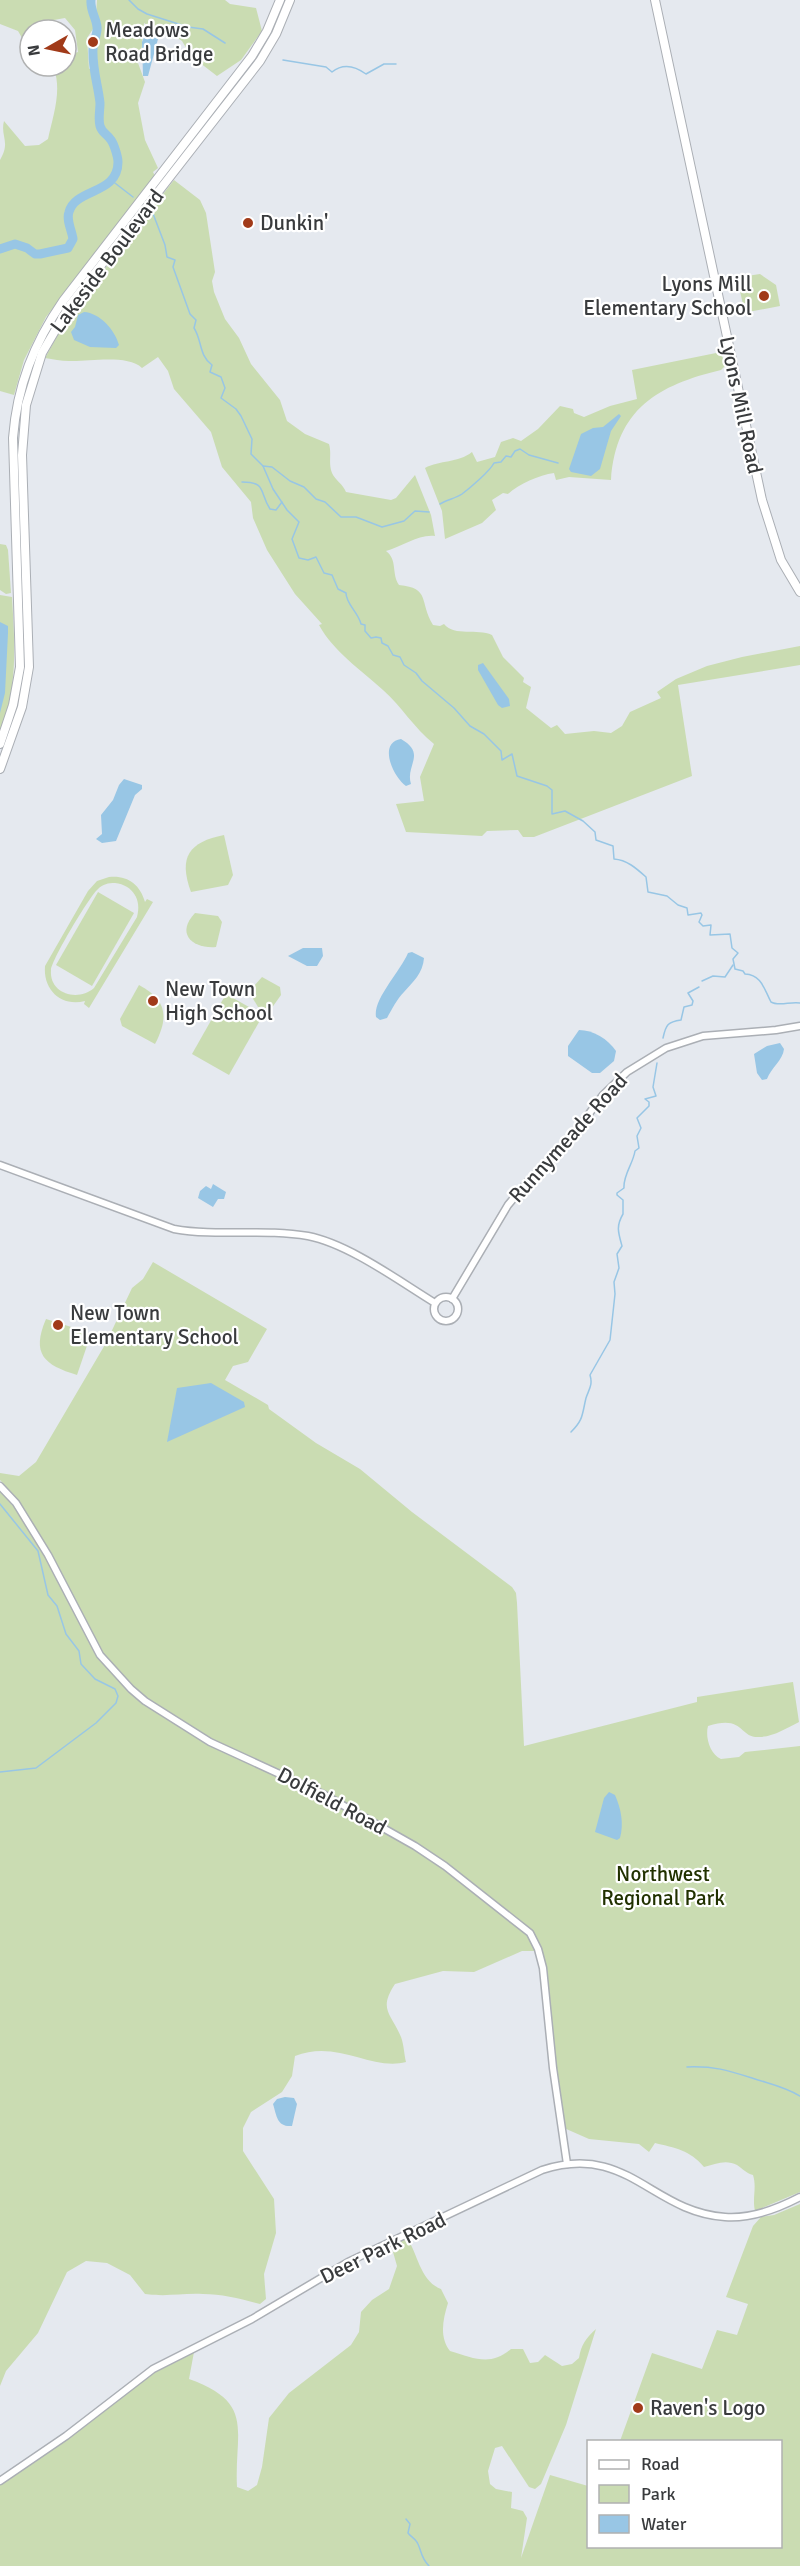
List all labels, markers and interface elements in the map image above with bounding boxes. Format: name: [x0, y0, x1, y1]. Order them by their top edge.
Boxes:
place label: Meadows Road Bridge: [105, 17, 213, 67]
north arrow: [18, 18, 78, 78]
marker: Meadows Road Bridge: [86, 35, 100, 49]
text: N: [23, 43, 45, 57]
street label: Lakeside Boulevard: [44, 184, 170, 338]
place label: Dunkin': [260, 210, 328, 236]
marker: Dunkin': [241, 216, 255, 230]
place label: Lyons Mill Elementary School: [583, 271, 752, 321]
marker: Lyons Mill Elementary School: [757, 289, 771, 303]
street label: Lyons Mill Road: [714, 334, 768, 476]
place label: New Town High School: [165, 976, 273, 1026]
marker: New Town High School: [146, 994, 160, 1008]
street label: Runnymeade Road: [503, 1068, 633, 1208]
place label: New Town Elementary School: [70, 1300, 239, 1350]
marker: New Town Elementary School: [51, 1318, 65, 1332]
street label: Dolfield Road: [273, 1761, 391, 1841]
park label: Northwest Regional Park: [601, 1861, 725, 1911]
street label: Deer Park Road: [316, 2206, 450, 2290]
place label: Raven's Logo: [650, 2395, 766, 2421]
marker: Raven's Logo: [631, 2401, 645, 2415]
legend: [587, 2440, 782, 2548]
text: Road: [641, 2453, 680, 2475]
text: Park: [641, 2483, 676, 2505]
text: Water: [641, 2513, 687, 2535]

